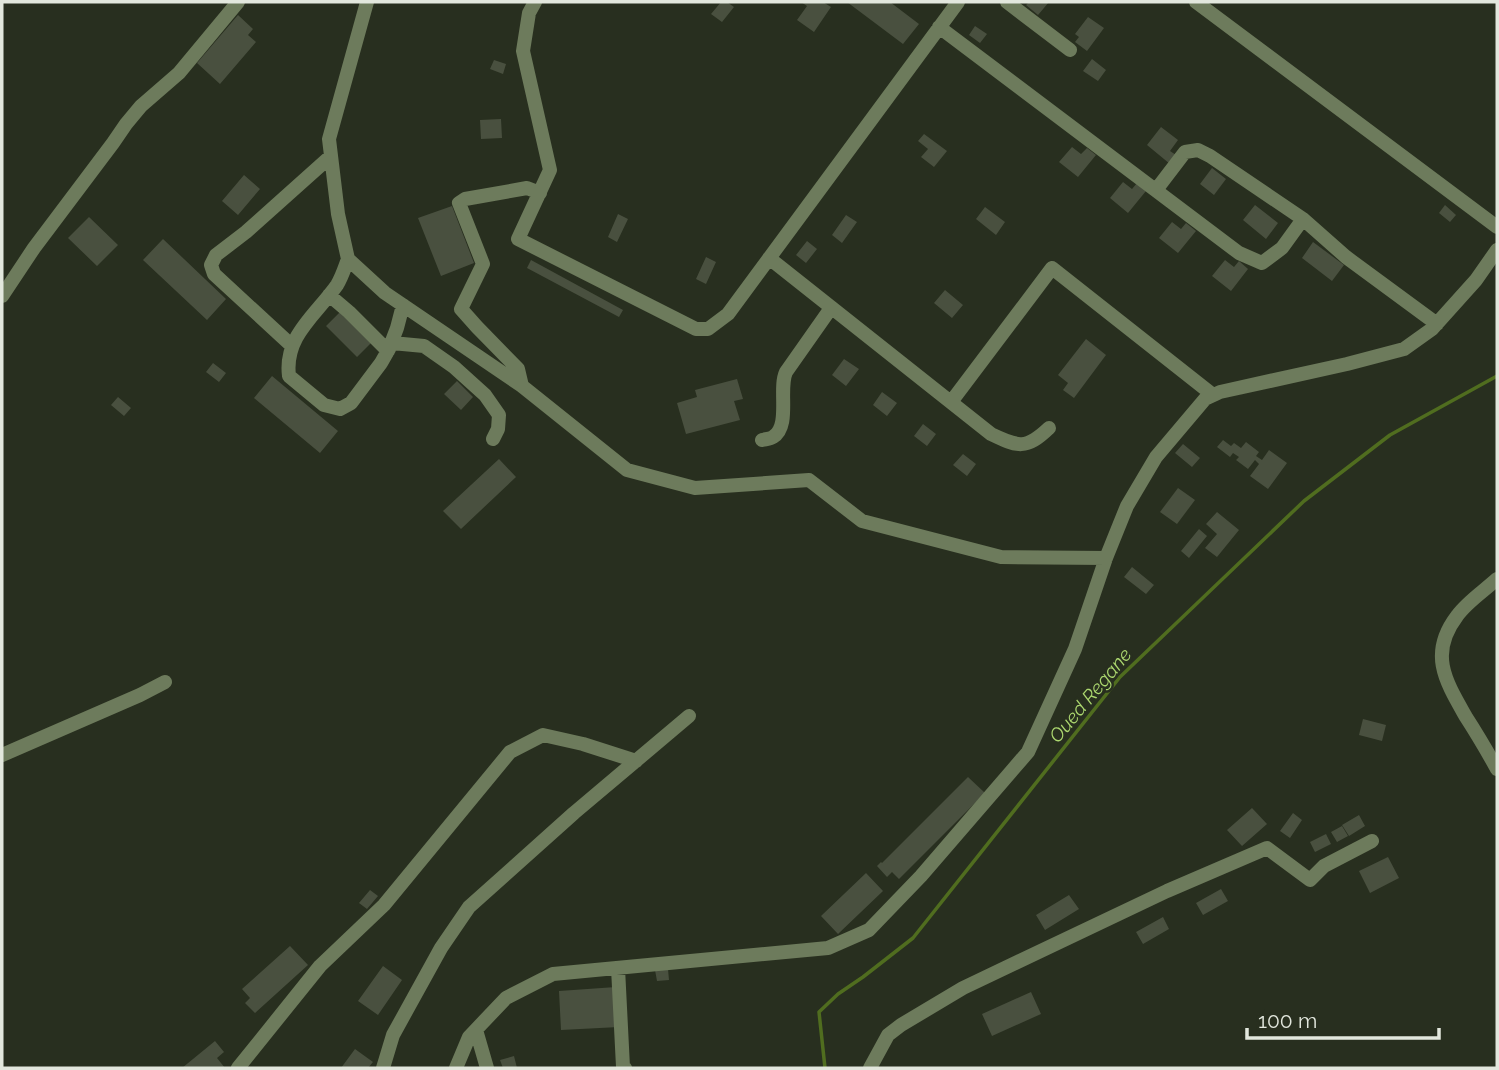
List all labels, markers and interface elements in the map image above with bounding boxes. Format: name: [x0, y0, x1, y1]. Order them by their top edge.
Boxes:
water label: Oued Regane: [1044, 643, 1136, 747]
scale bar: [1247, 996, 1440, 1040]
text: 100 m: [1258, 1008, 1317, 1033]

